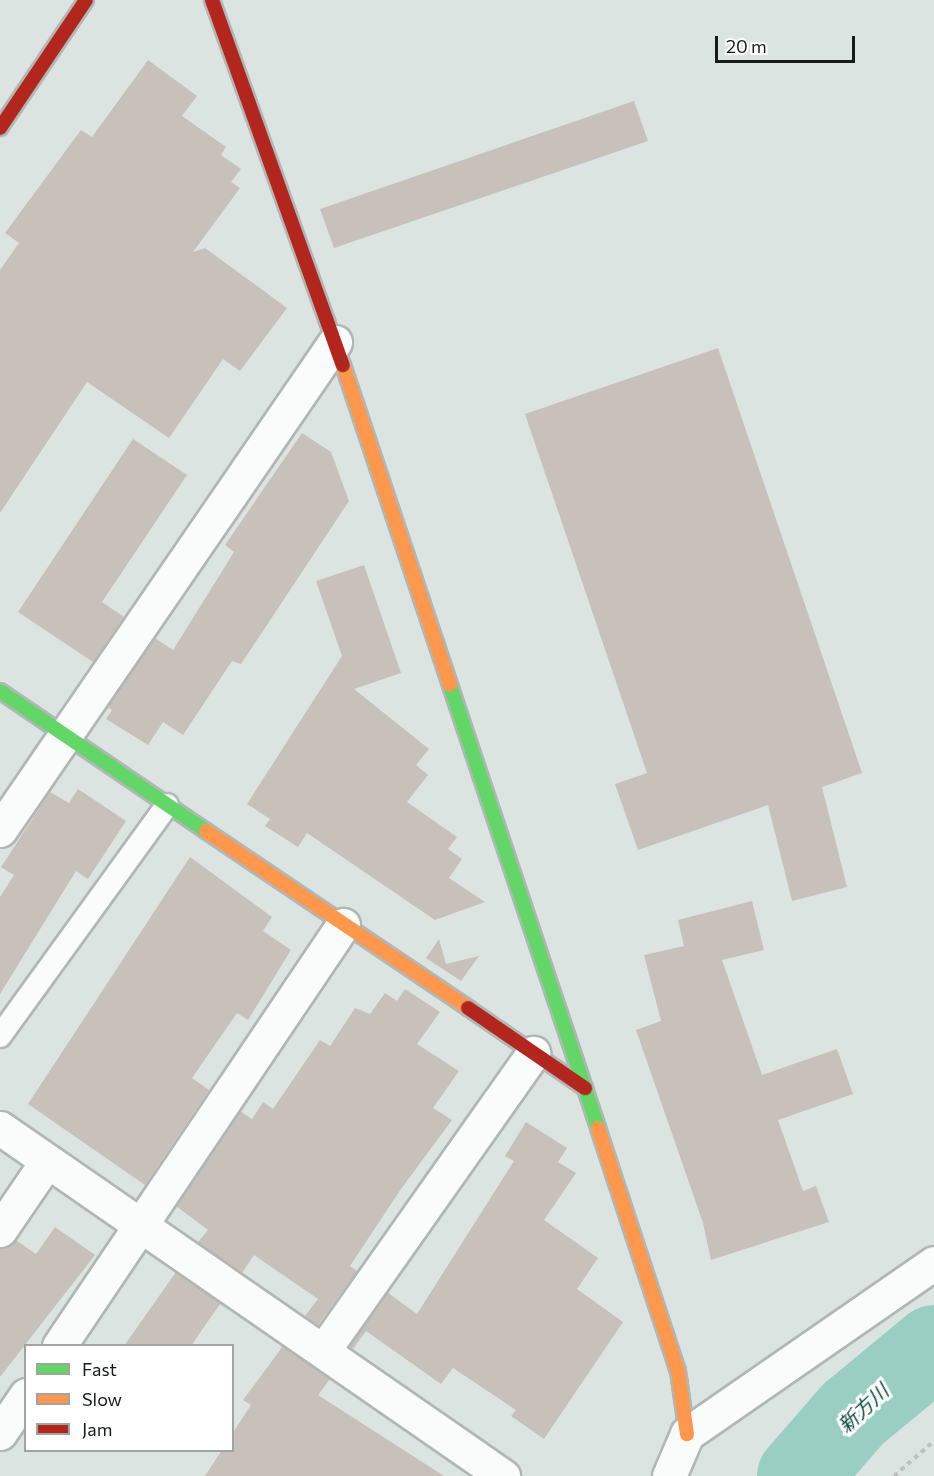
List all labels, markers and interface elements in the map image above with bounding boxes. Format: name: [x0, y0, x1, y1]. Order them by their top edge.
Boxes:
scale bar: [718, 24, 858, 62]
text: 20 m: [726, 35, 767, 57]
legend: [24, 1344, 234, 1452]
text: Fast: [82, 1358, 117, 1380]
water label: 新方川: [833, 1379, 893, 1437]
text: Slow: [82, 1388, 122, 1410]
text: Jam: [82, 1418, 112, 1440]

